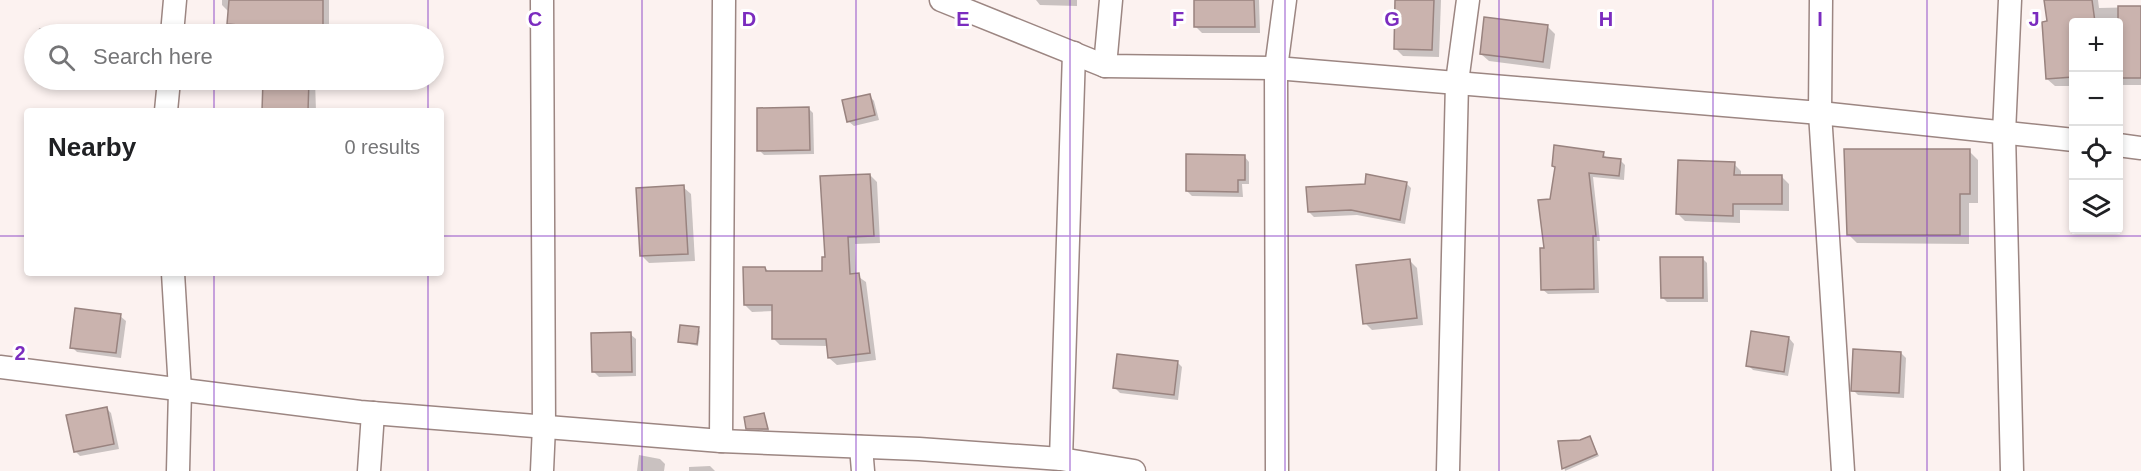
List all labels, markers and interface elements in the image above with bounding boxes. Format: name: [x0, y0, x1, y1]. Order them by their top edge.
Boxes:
text: C: [528, 8, 542, 30]
text: D: [742, 8, 756, 30]
text: E: [956, 8, 970, 30]
text: F: [1172, 8, 1184, 30]
text: G: [1384, 8, 1400, 30]
text: H: [1599, 8, 1613, 30]
text: I: [1817, 8, 1823, 30]
text: J: [2028, 8, 2040, 30]
map controls: [2069, 18, 2123, 234]
button: +: [2069, 18, 2123, 72]
search box: [24, 24, 444, 90]
icon: search: [45, 41, 78, 74]
text: Search here: [93, 44, 213, 69]
button: −: [2069, 72, 2123, 126]
button: locate: [2069, 126, 2123, 180]
text: Nearby: [48, 132, 136, 162]
text: 0 results: [344, 136, 420, 158]
button: layers: [2069, 180, 2123, 234]
text: 2: [14, 342, 26, 364]

